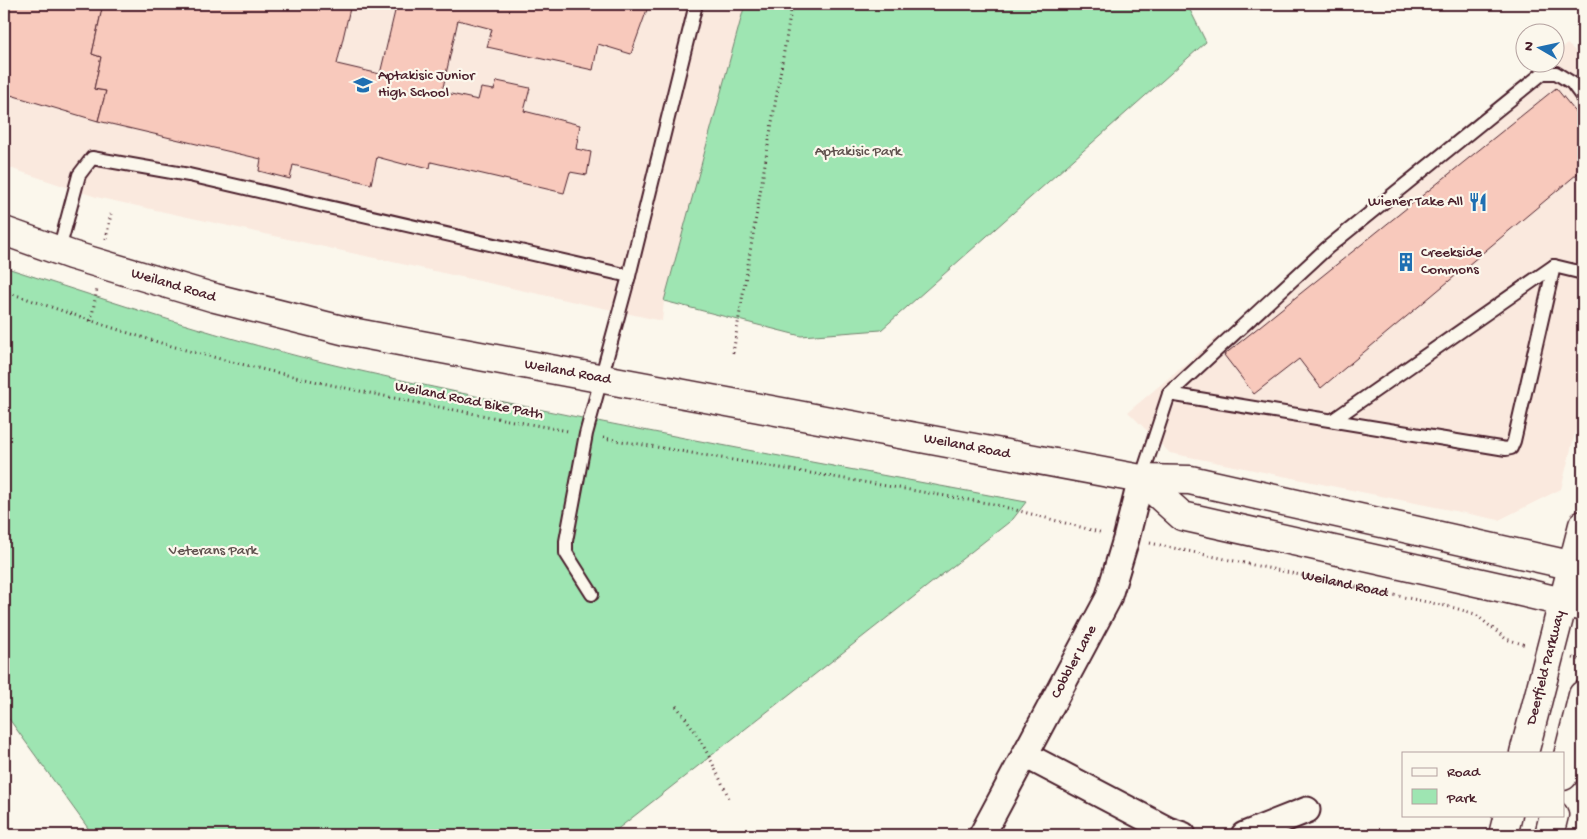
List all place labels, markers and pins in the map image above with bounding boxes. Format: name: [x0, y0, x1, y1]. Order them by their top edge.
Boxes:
place label: Aptakisic Junior High School: [378, 67, 476, 102]
school or university icon: Aptakisic Junior High School: [352, 74, 374, 96]
restaurant icon: Wiener Take All: [1467, 191, 1489, 213]
place label: Wiener Take All: [1368, 193, 1463, 211]
place label: Creekside Commons: [1421, 244, 1482, 279]
building icon: Creekside Commons: [1395, 251, 1417, 273]

